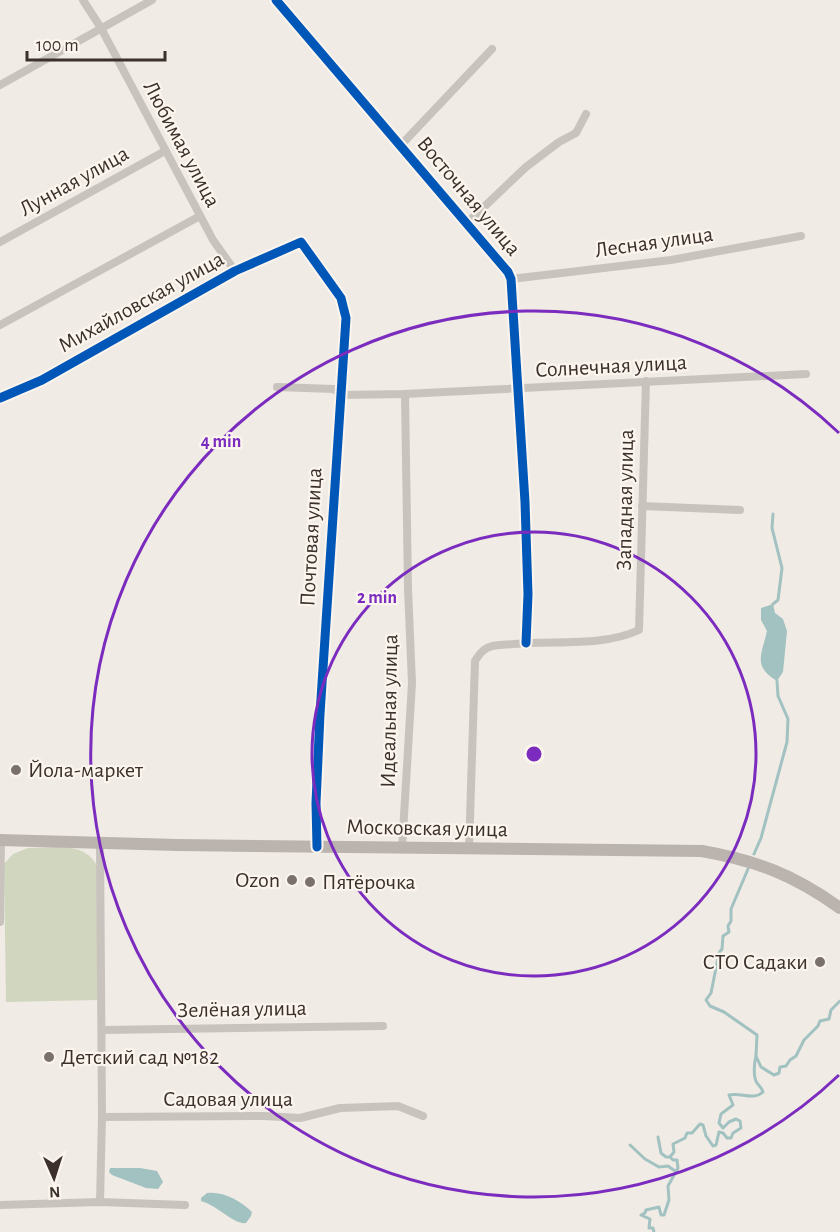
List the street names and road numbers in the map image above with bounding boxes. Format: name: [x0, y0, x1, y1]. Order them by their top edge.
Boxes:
street label: Любимая улица: [140, 77, 224, 211]
street label: Восточная улица: [413, 132, 525, 260]
street label: Лунная улица: [16, 142, 132, 220]
street label: Лесная улица: [593, 223, 715, 261]
street label: Михайловская улица: [54, 247, 228, 357]
street label: Солнечная улица: [534, 351, 688, 381]
street label: Западная улица: [613, 429, 637, 571]
street label: Почтовая улица: [296, 467, 326, 607]
street label: Идеальная улица: [377, 634, 401, 788]
street label: Московская улица: [346, 816, 508, 840]
street label: Зелёная улица: [177, 997, 307, 1021]
street label: Садовая улица: [163, 1088, 293, 1110]

